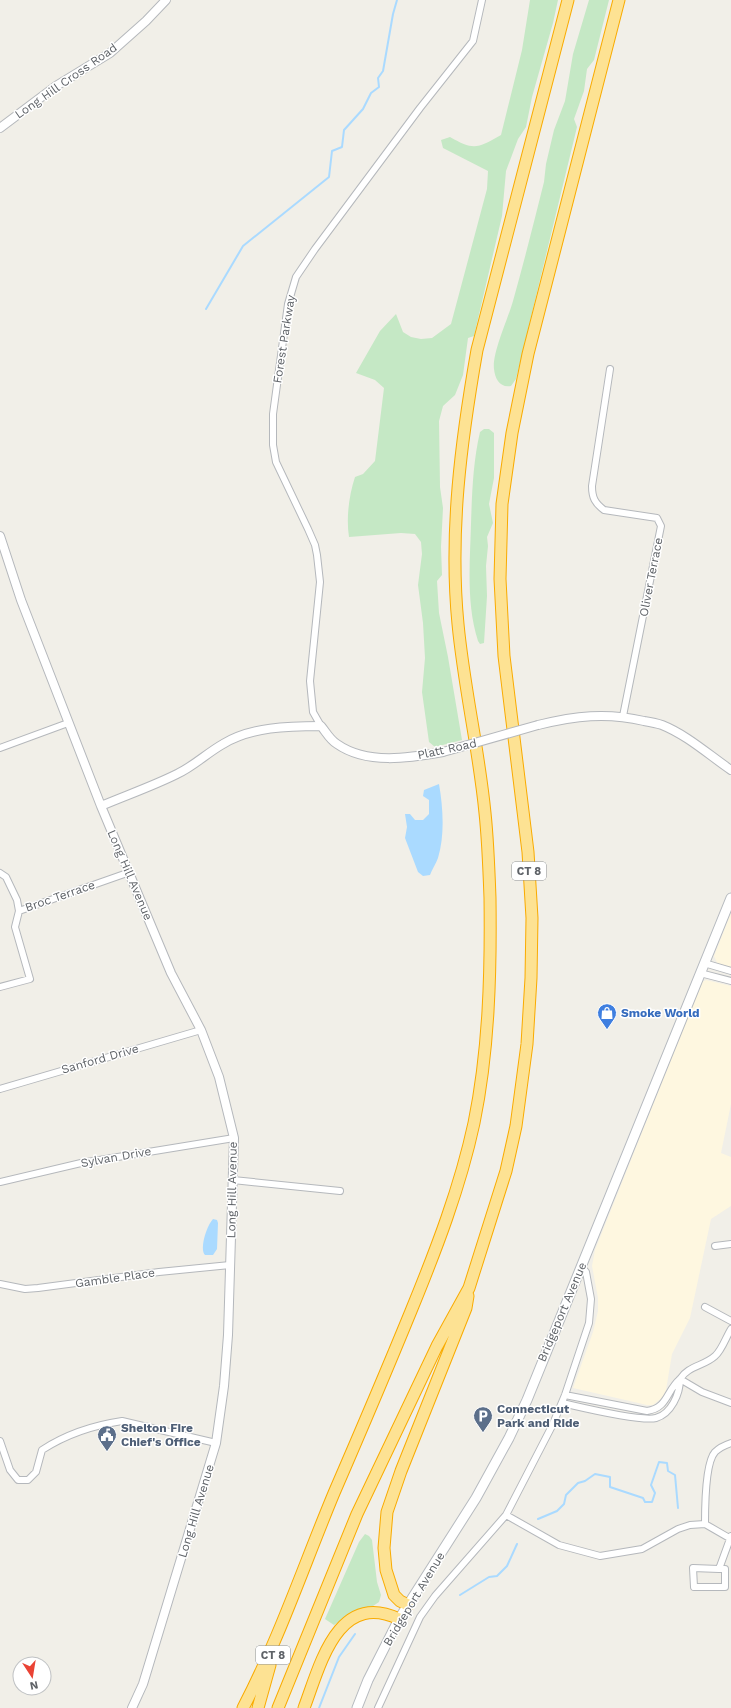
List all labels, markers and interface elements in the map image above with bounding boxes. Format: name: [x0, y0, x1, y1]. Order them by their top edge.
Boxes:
street label: Long Hill Cross Road: [12, 40, 120, 122]
street label: Forest Parkway: [270, 293, 298, 384]
street label: Oliver Terrace: [636, 536, 666, 618]
street label: Platt Road: [416, 736, 478, 762]
street label: Long Hill Avenue: [105, 828, 155, 922]
road number: CT 8: [512, 862, 546, 880]
street label: Broc Terrace: [23, 877, 97, 915]
shop icon: Smoke World: [596, 1002, 618, 1030]
place label: Smoke World: [621, 1006, 700, 1020]
street label: Sanford Drive: [60, 1041, 140, 1077]
street label: Long Hill Avenue: [224, 1141, 240, 1239]
street label: Sylvan Drive: [80, 1144, 152, 1170]
street label: Bridgeport Avenue: [535, 1260, 589, 1364]
street label: Gamble Place: [74, 1265, 156, 1291]
place label: Connecticut Park and Ride: [497, 1402, 579, 1430]
parking icon: Connecticut Park and Ride: [472, 1405, 494, 1433]
place label: Shelton Fire Chief's Office: [121, 1421, 201, 1449]
public building icon: Shelton Fire Chief's Office: [96, 1424, 118, 1452]
street label: Long Hill Avenue: [175, 1462, 217, 1559]
street label: Bridgeport Avenue: [380, 1549, 448, 1649]
road number: CT 8: [256, 1646, 290, 1664]
north arrow: [12, 1656, 52, 1696]
text: N: [29, 1678, 39, 1692]

